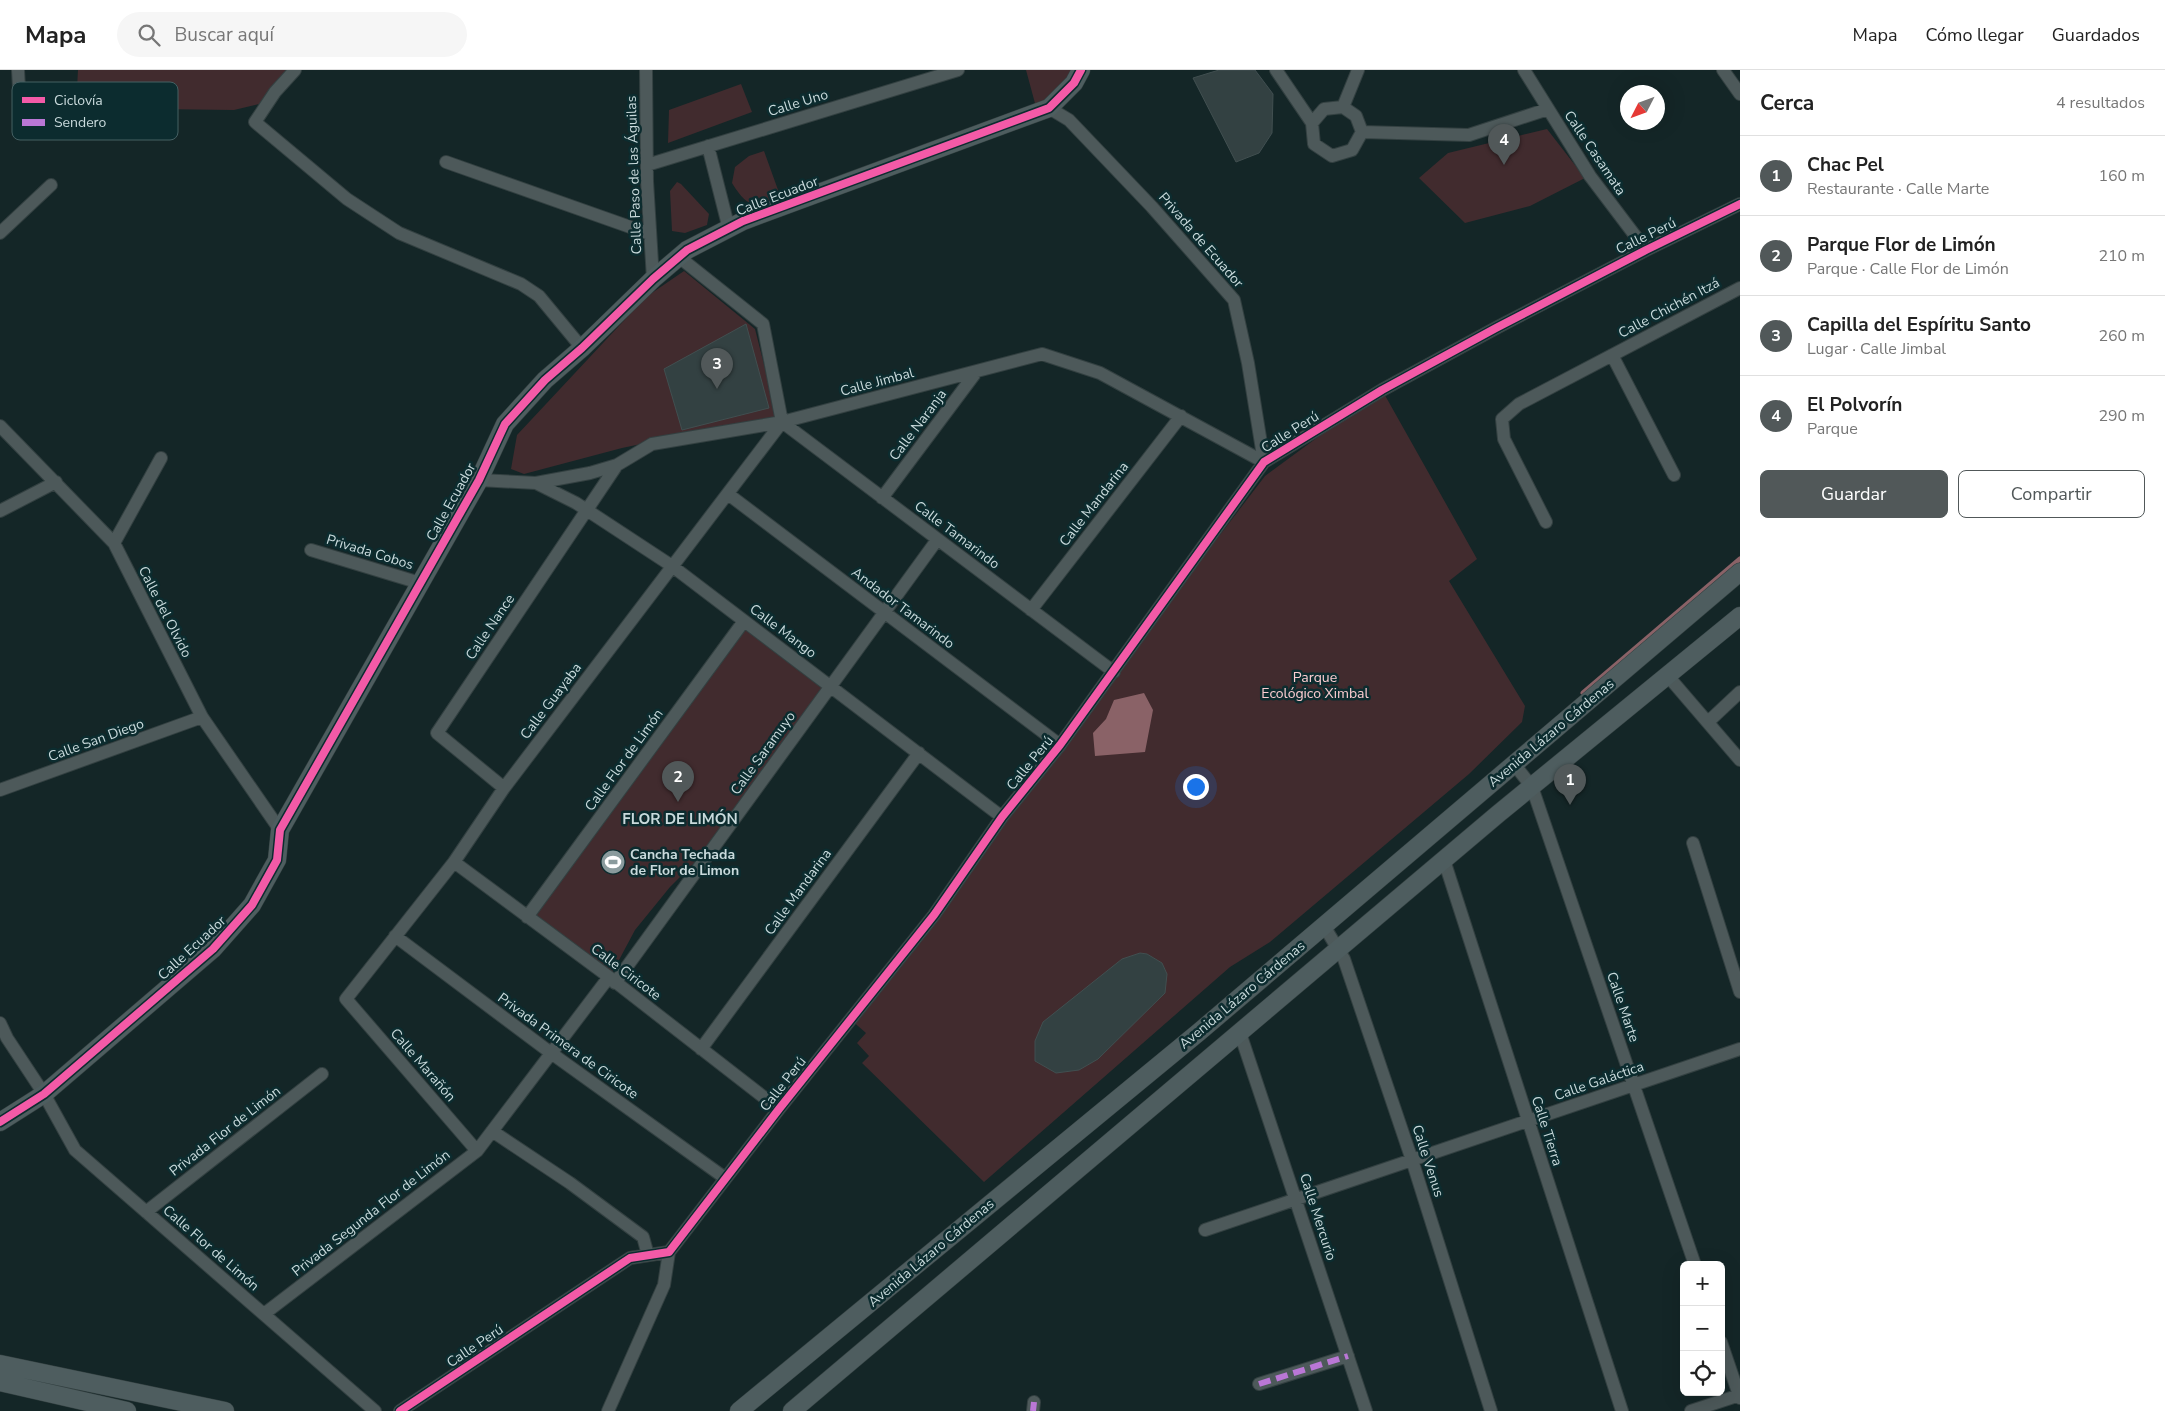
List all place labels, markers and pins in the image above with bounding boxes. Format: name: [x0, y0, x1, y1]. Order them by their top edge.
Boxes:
pin: 4: [1488, 124, 1520, 165]
pin: 3: [701, 348, 733, 389]
pin: 2: [662, 761, 694, 802]
pin: 1: [1554, 764, 1586, 805]
place label: Cancha Techada de Flor de Limon: [630, 845, 739, 880]
sports icon: Cancha Techada de Flor de Limon: [600, 849, 626, 875]

